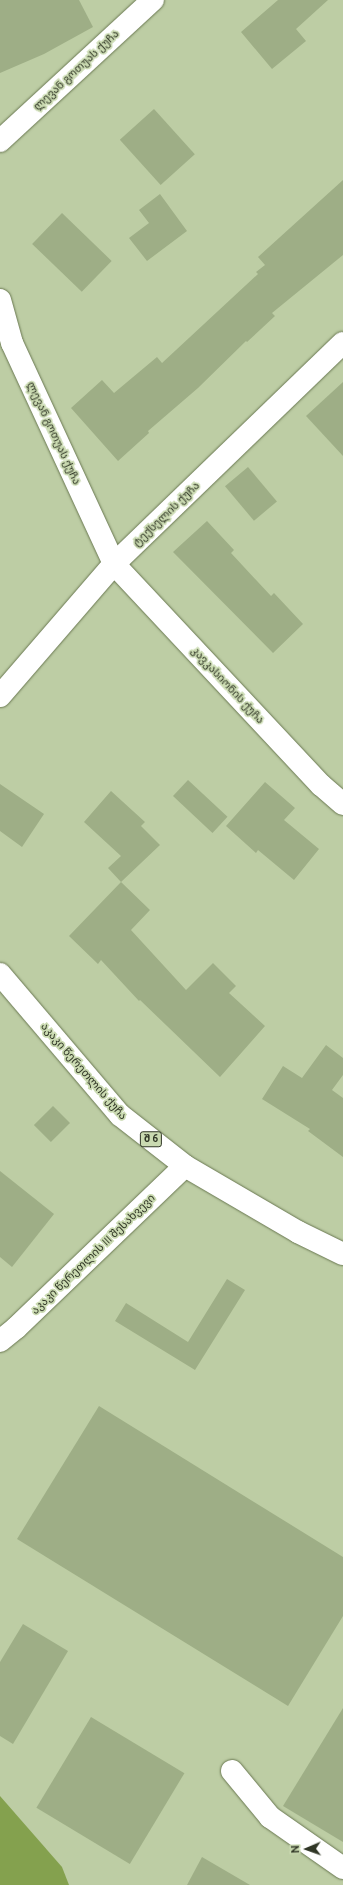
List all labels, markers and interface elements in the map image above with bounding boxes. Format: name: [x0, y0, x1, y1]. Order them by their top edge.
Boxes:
street label: ლევან გოთუას ქუჩა: [31, 27, 121, 113]
street label: ლევან გოთუას ქუჩა: [24, 379, 84, 487]
street label: ტექსელის ქუჩა: [130, 479, 202, 549]
street label: კავკასიონის ქუჩა: [189, 644, 267, 726]
street label: აკაკი წერეთლის ქუჩა: [38, 1020, 130, 1122]
road number: შ 6: [139, 1131, 163, 1147]
street label: აკაკი წერეთლის III შესახვევი: [28, 1191, 158, 1317]
north arrow: [287, 1829, 327, 1869]
text: N: [289, 1845, 301, 1854]

